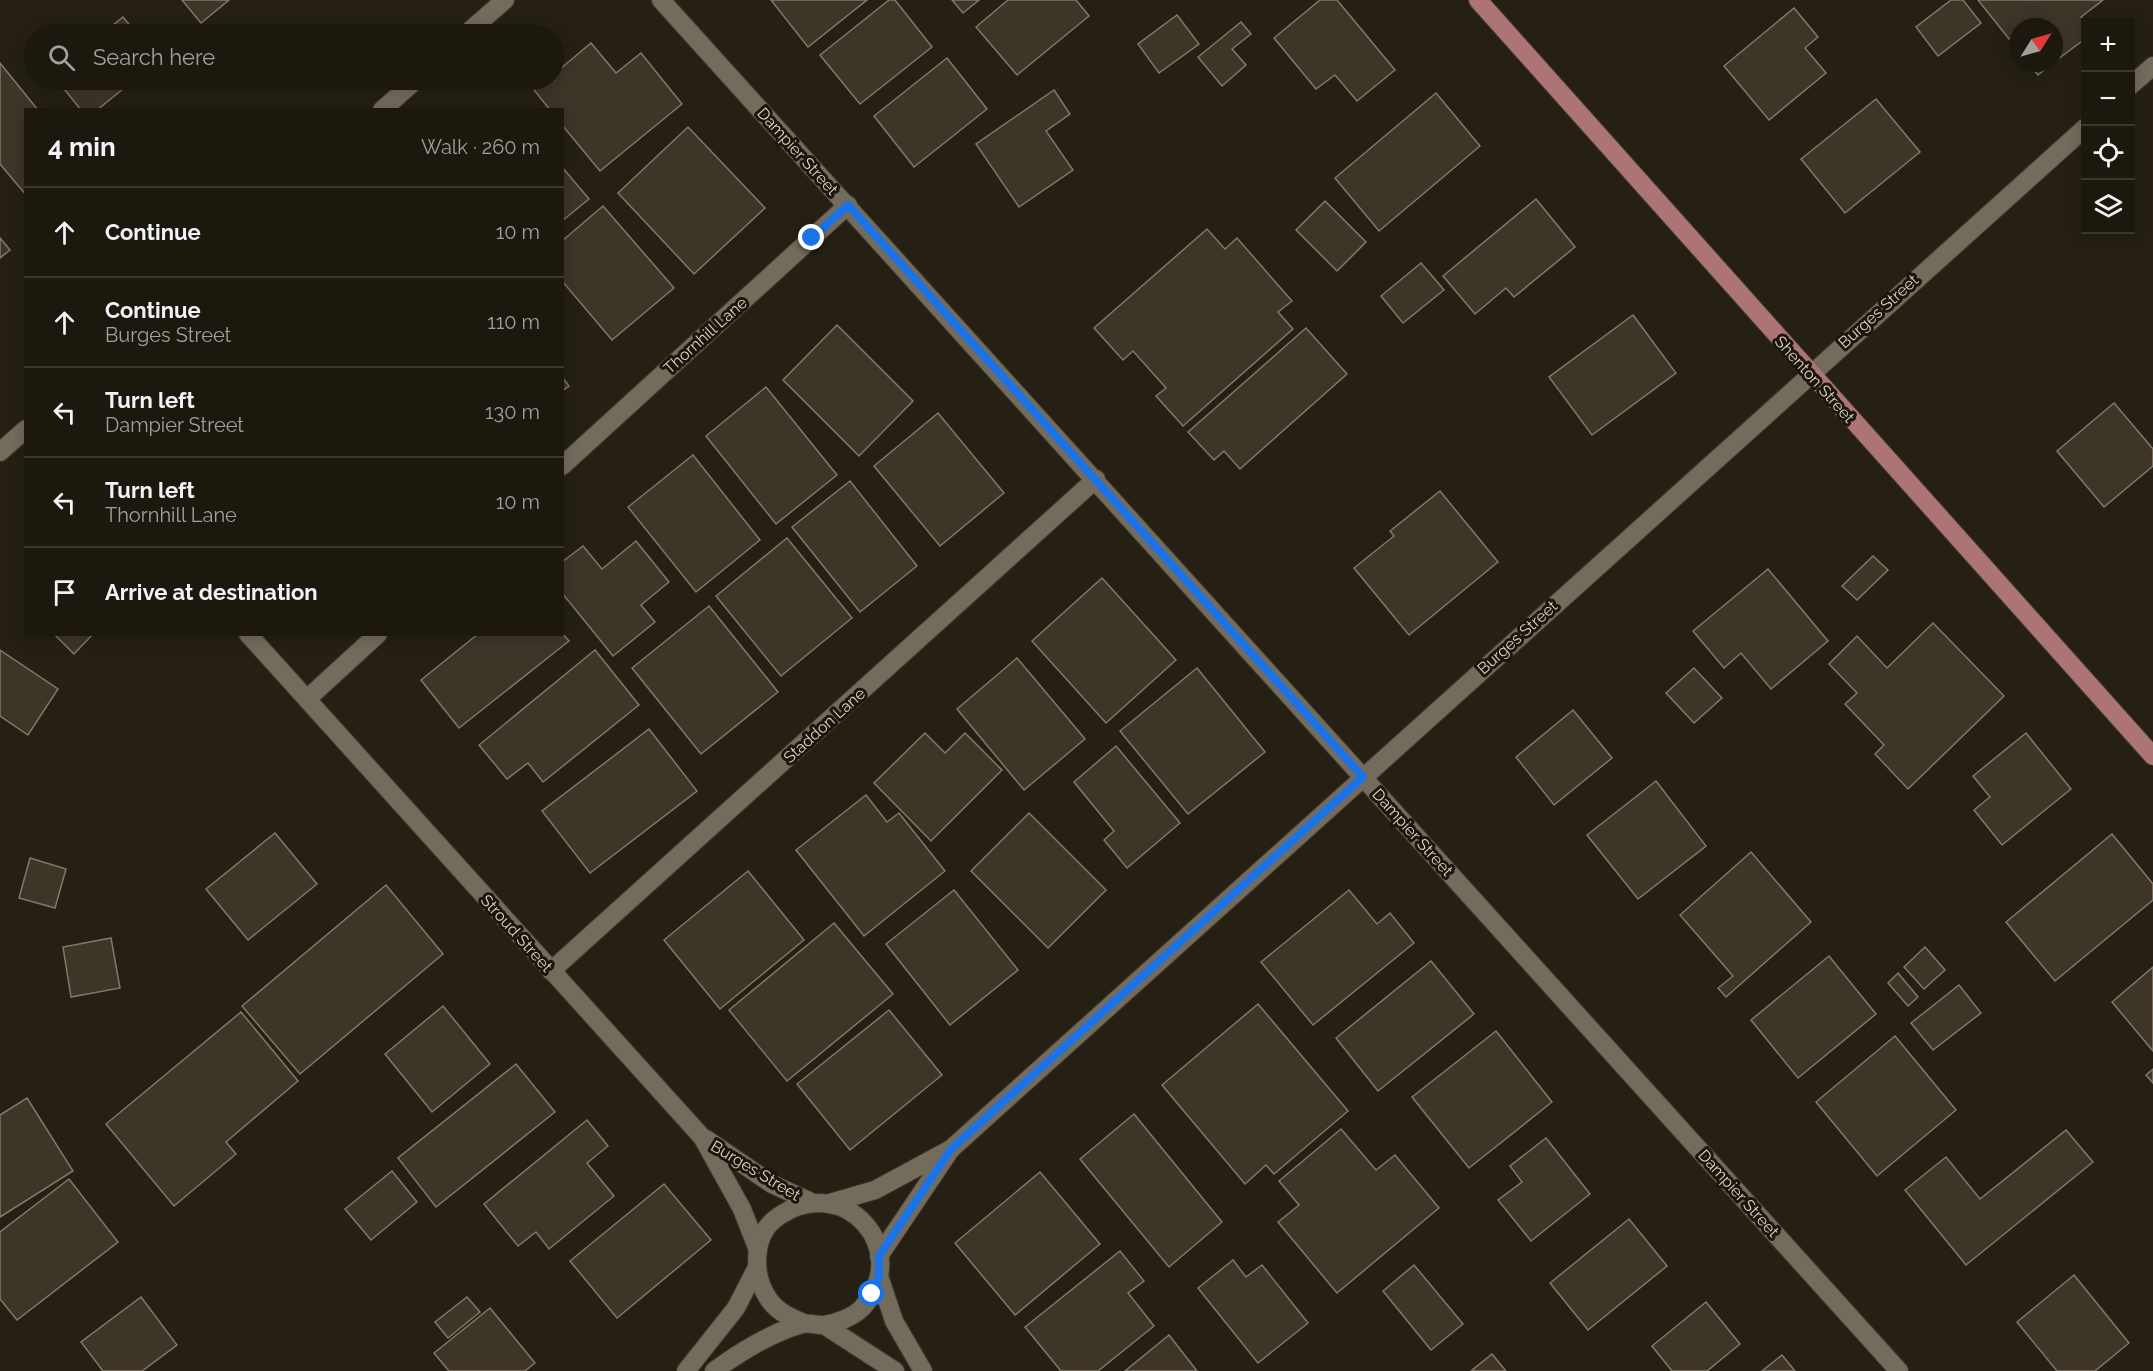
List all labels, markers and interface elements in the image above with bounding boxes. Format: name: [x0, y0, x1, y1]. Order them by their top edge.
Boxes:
north arrow: [2009, 18, 2063, 72]
map controls: [2081, 18, 2135, 234]
button: +: [2081, 18, 2135, 72]
search box: [24, 24, 564, 90]
icon: search: [45, 41, 78, 74]
text: Search here: [93, 44, 215, 70]
button: −: [2081, 72, 2135, 126]
street label: Dampier Street: [753, 104, 842, 199]
button: locate: [2081, 126, 2135, 180]
text: 4 min: [48, 132, 116, 162]
text: Walk · 260 m: [421, 135, 540, 159]
button: layers: [2081, 180, 2135, 234]
icon: ahead: [48, 216, 81, 249]
text: Continue: [105, 219, 201, 245]
text: 10 m: [496, 220, 540, 244]
route end: [798, 224, 824, 250]
street label: Burges Street: [1834, 270, 1923, 352]
street label: Thornhill Lane: [660, 293, 751, 378]
text: Continue: [105, 297, 201, 323]
icon: ahead: [48, 306, 81, 339]
text: 110 m: [487, 310, 540, 334]
text: Burges Street: [105, 323, 231, 347]
street label: Shenton Street: [1771, 332, 1859, 427]
text: Turn left: [105, 387, 195, 413]
icon: left: [48, 396, 81, 429]
text: 130 m: [485, 400, 540, 424]
text: Dampier Street: [105, 413, 244, 437]
text: Turn left: [105, 477, 195, 503]
icon: left: [48, 486, 81, 519]
text: 10 m: [496, 490, 540, 514]
text: Thornhill Lane: [105, 503, 237, 527]
icon: arrive: [48, 576, 81, 609]
text: Arrive at destination: [105, 579, 318, 605]
street label: Burges Street: [1473, 596, 1562, 678]
street label: Staddon Lane: [780, 684, 869, 767]
street label: Dampier Street: [1368, 785, 1457, 880]
street label: Stroud Street: [477, 891, 557, 976]
street label: Burges Street: [708, 1136, 804, 1205]
street label: Dampier Street: [1694, 1146, 1783, 1241]
route start: [858, 1280, 884, 1306]

